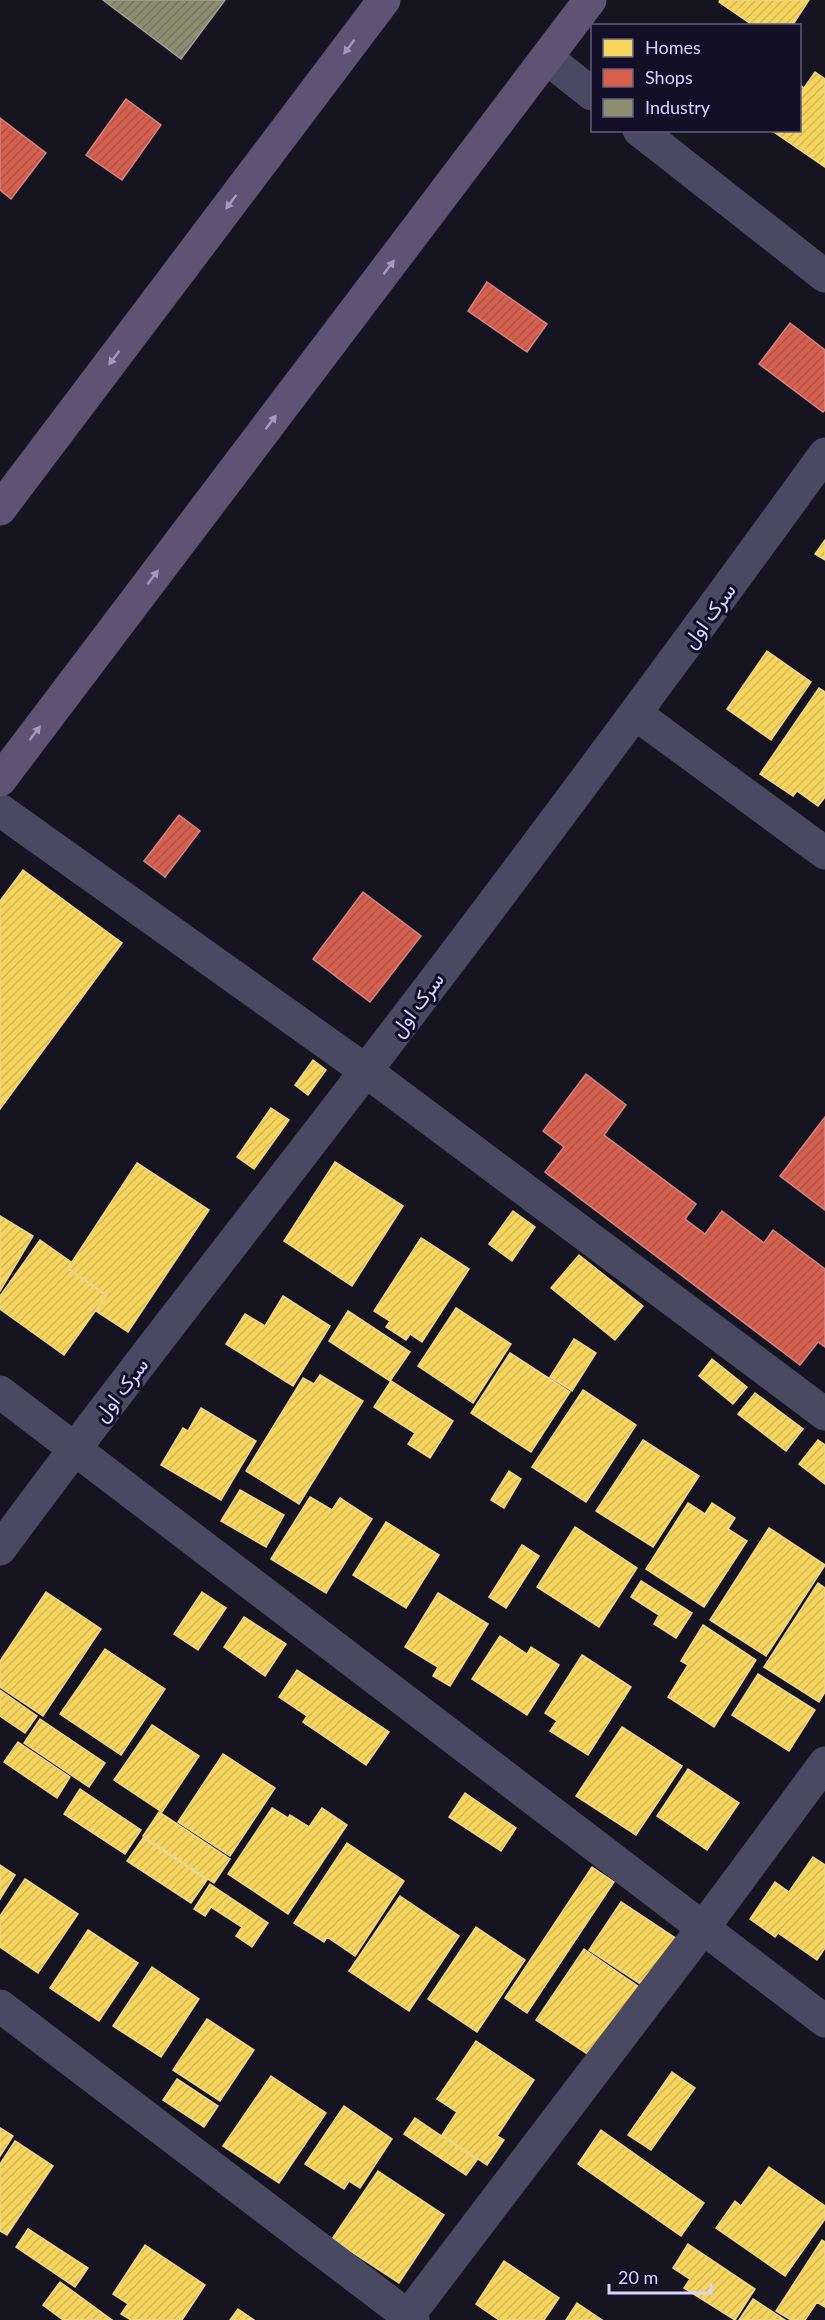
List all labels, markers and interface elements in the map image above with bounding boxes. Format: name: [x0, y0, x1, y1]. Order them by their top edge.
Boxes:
legend: [591, 24, 801, 132]
text: Homes: [645, 36, 701, 58]
one-way arrow: [343, 39, 355, 54]
text: Shops: [645, 66, 693, 88]
text: Industry: [645, 96, 711, 118]
one-way arrow: [226, 195, 238, 210]
one-way arrow: [382, 259, 394, 274]
one-way arrow: [108, 350, 120, 366]
one-way arrow: [265, 414, 277, 430]
one-way arrow: [147, 570, 159, 586]
street label: سرک‌ اول: [676, 578, 742, 654]
one-way arrow: [29, 725, 42, 741]
street label: سرک‌ اول: [384, 967, 450, 1042]
street label: سرک‌ اول: [87, 1352, 154, 1427]
scale bar: [609, 2257, 711, 2295]
text: 20 m: [618, 2266, 658, 2288]

